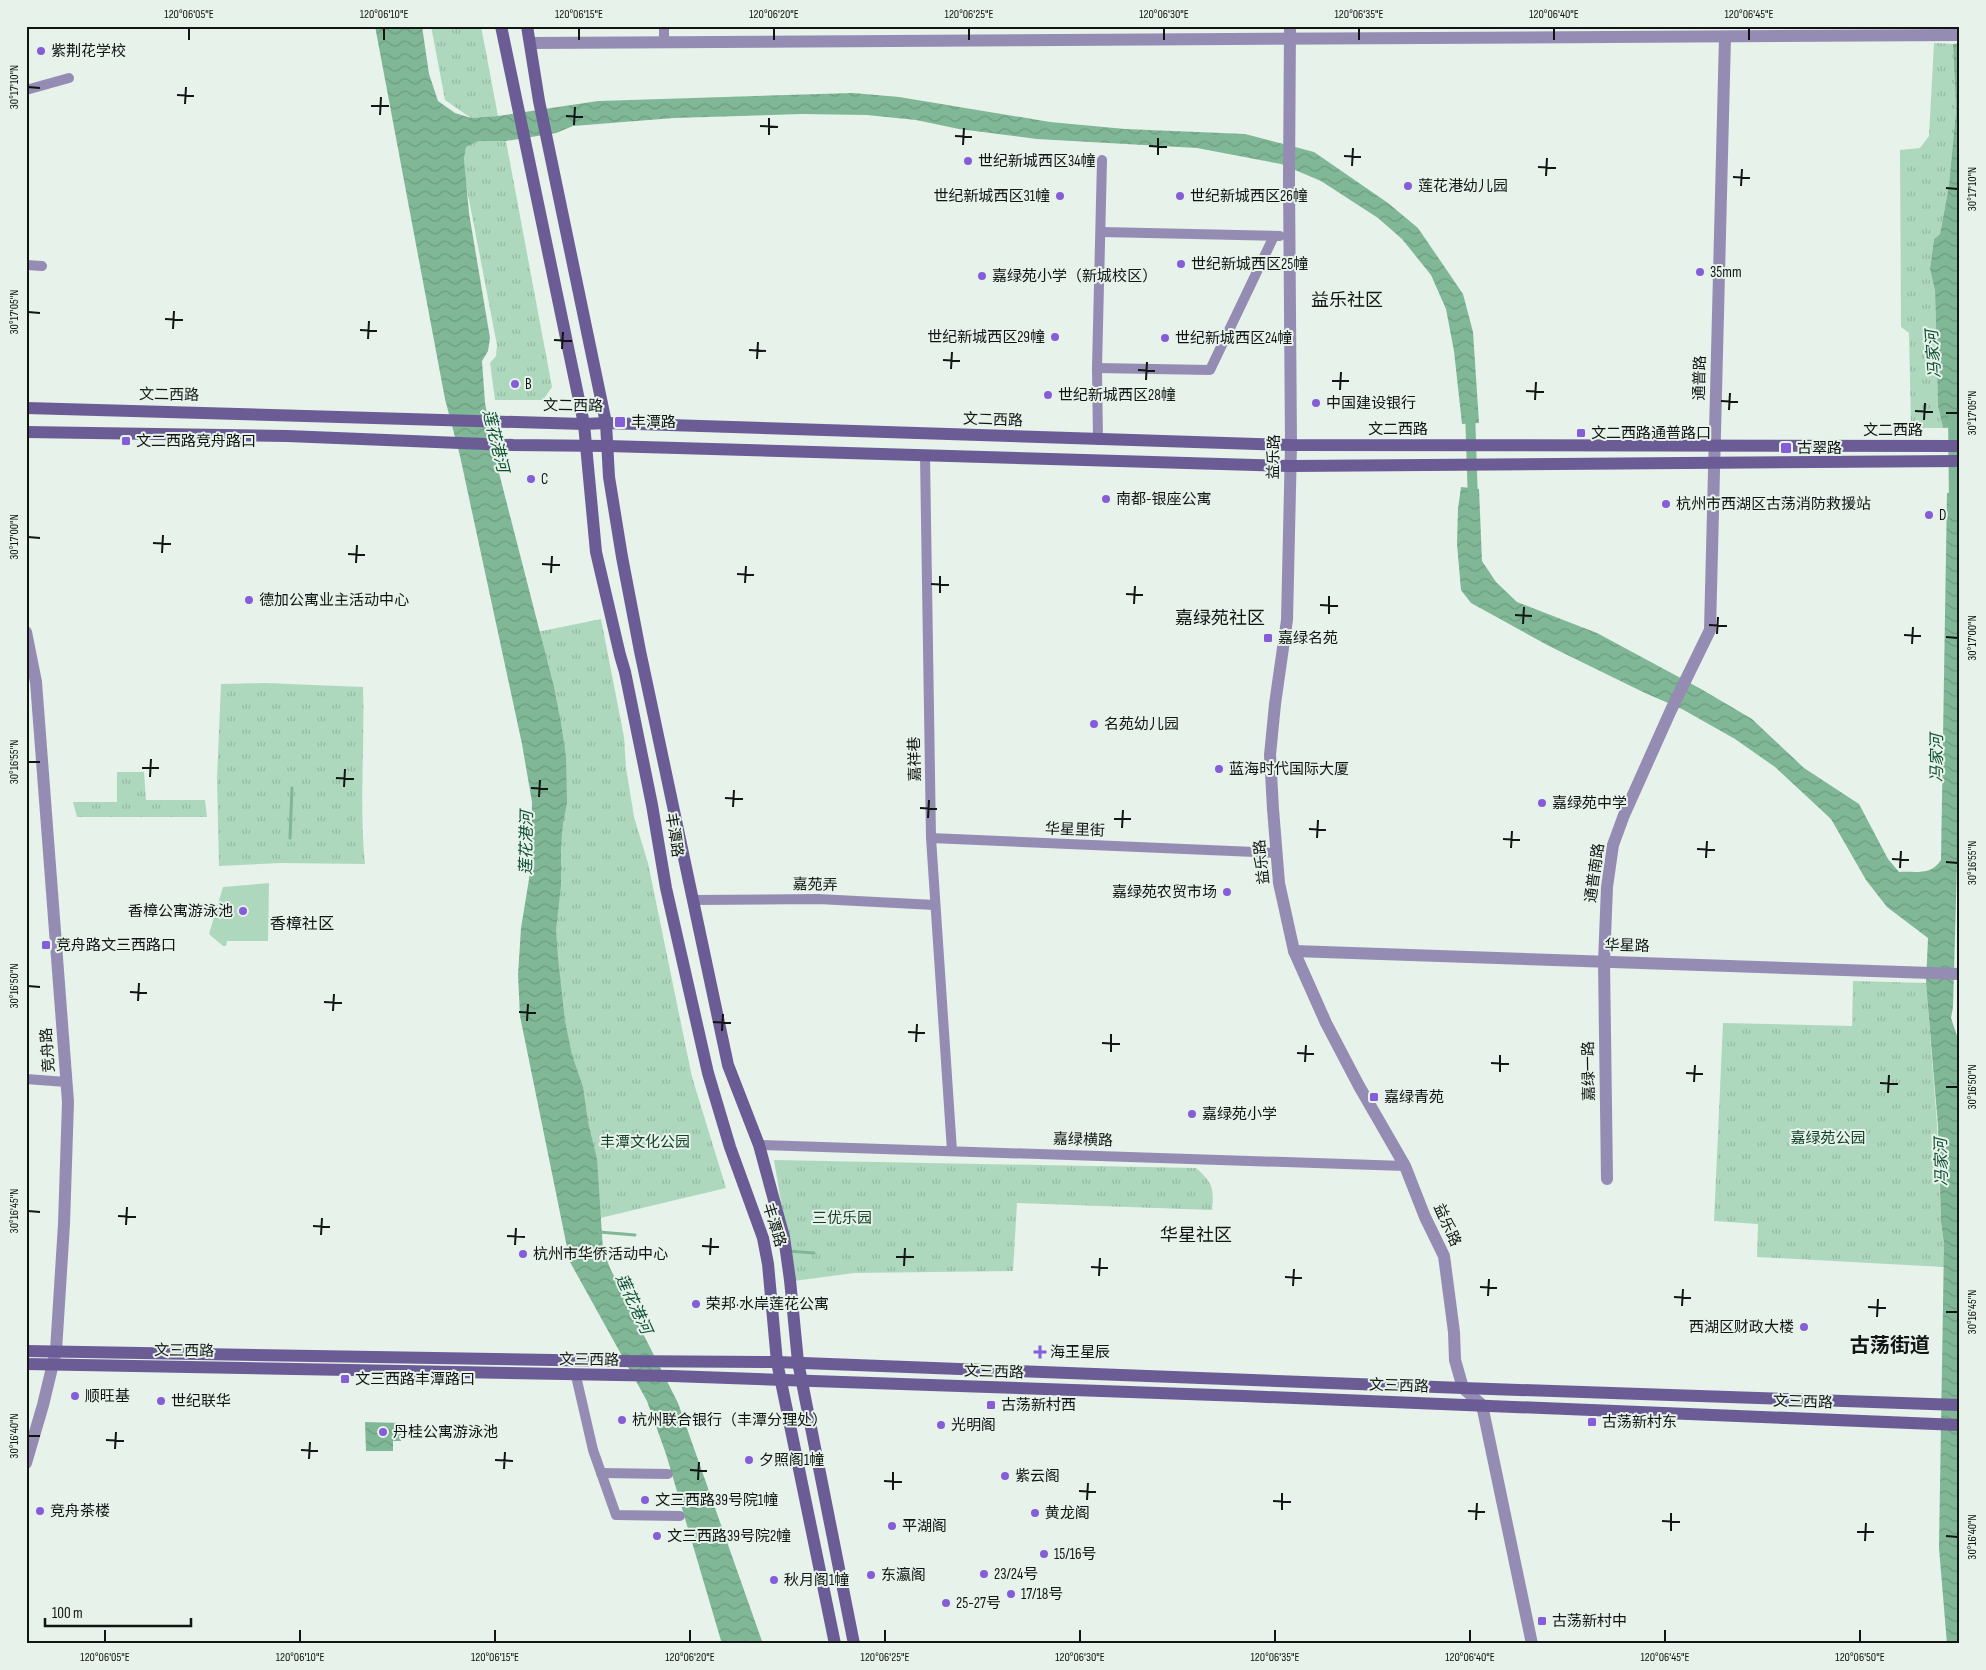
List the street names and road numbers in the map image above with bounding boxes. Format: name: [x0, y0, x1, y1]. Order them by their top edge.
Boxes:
street label: 通普路: [1690, 355, 1710, 401]
street label: 文二西路: [139, 385, 199, 405]
street label: 文二西路: [543, 396, 603, 416]
street label: 文二西路: [963, 409, 1023, 431]
street label: 文二西路: [1368, 420, 1428, 439]
street label: 文二西路: [1863, 421, 1923, 440]
street label: 益乐路: [1264, 434, 1284, 480]
street label: 嘉祥巷: [905, 736, 925, 782]
street label: 丰潭路: [661, 811, 687, 859]
street label: 华星里街: [1045, 819, 1105, 841]
street label: 益乐路: [1250, 839, 1274, 885]
street label: 通普南路: [1581, 842, 1609, 904]
street label: 嘉苑弄: [792, 875, 838, 895]
street label: 华星路: [1604, 936, 1650, 956]
street label: 竞舟路: [37, 1027, 59, 1073]
street label: 嘉绿一路: [1579, 1041, 1599, 1101]
street label: 嘉绿横路: [1053, 1129, 1113, 1151]
street label: 丰潭路: [758, 1201, 790, 1249]
street label: 益乐路: [1429, 1201, 1465, 1249]
street label: 文三西路: [154, 1341, 214, 1361]
street label: 文三西路: [559, 1350, 619, 1370]
street label: 文三西路: [964, 1361, 1024, 1383]
street label: 文三西路: [1369, 1375, 1429, 1397]
street label: 文三西路: [1773, 1391, 1833, 1413]

